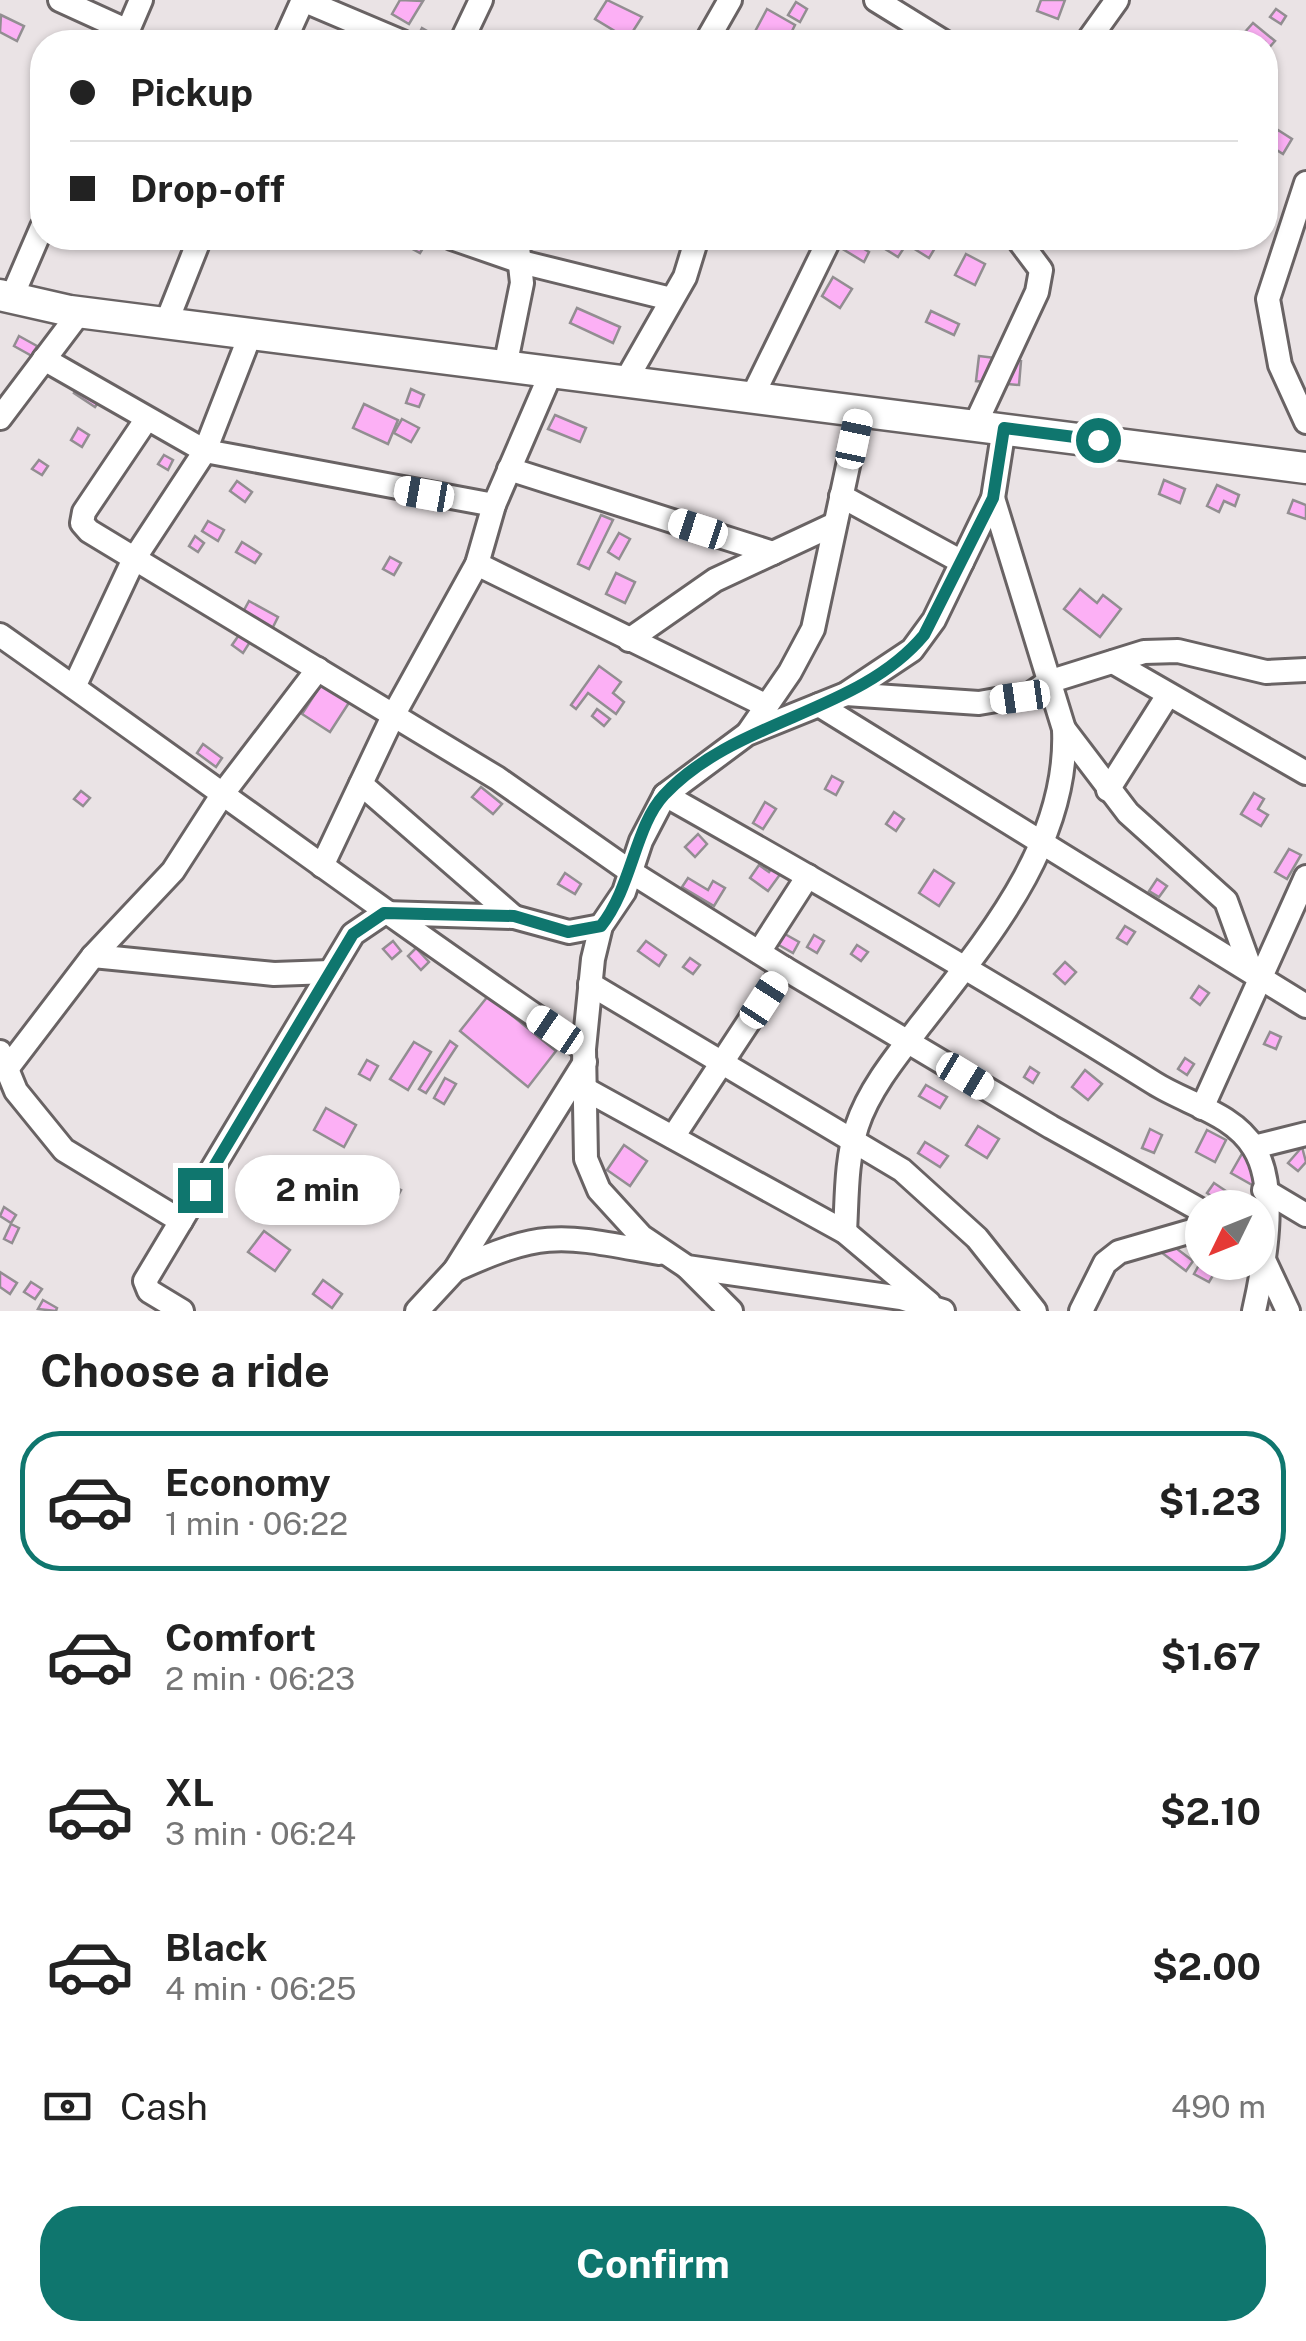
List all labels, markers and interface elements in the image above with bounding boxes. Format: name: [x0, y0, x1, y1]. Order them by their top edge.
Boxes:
text: Pickup: [130, 70, 253, 115]
text: Drop-off: [130, 166, 285, 211]
car: [833, 407, 875, 471]
route start: [1076, 418, 1121, 463]
car: [392, 474, 456, 514]
car: [665, 505, 731, 553]
car: [988, 678, 1052, 716]
car: [735, 967, 793, 1033]
car: [522, 1001, 588, 1059]
car: [932, 1048, 998, 1104]
callout: 2 min: [235, 1155, 400, 1225]
route end: [178, 1168, 223, 1213]
text: 2 min: [276, 1171, 359, 1208]
north arrow: [1185, 1190, 1275, 1280]
map controls: [1185, 1190, 1275, 1280]
text: Choose a ride: [40, 1344, 330, 1397]
icon: car: [45, 1456, 135, 1546]
text: Economy: [165, 1460, 331, 1505]
text: $1.23: [1158, 1479, 1261, 1524]
text: 1 min · 06:22: [165, 1505, 348, 1542]
icon: car: [45, 1611, 135, 1701]
text: Comfort: [165, 1615, 316, 1660]
text: $1.67: [1160, 1634, 1261, 1679]
text: 2 min · 06:23: [165, 1660, 355, 1697]
icon: car: [45, 1766, 135, 1856]
text: XL: [165, 1770, 214, 1815]
text: $2.10: [1160, 1789, 1261, 1834]
text: 3 min · 06:24: [165, 1815, 356, 1852]
icon: car: [45, 1921, 135, 2011]
text: Black: [165, 1925, 268, 1970]
text: $2.00: [1152, 1944, 1261, 1989]
text: 4 min · 06:25: [165, 1970, 357, 2007]
icon: cash: [40, 2079, 95, 2134]
text: Cash: [120, 2084, 208, 2129]
text: 490 m: [1171, 2088, 1266, 2125]
button: Confirm: [40, 2206, 1266, 2321]

